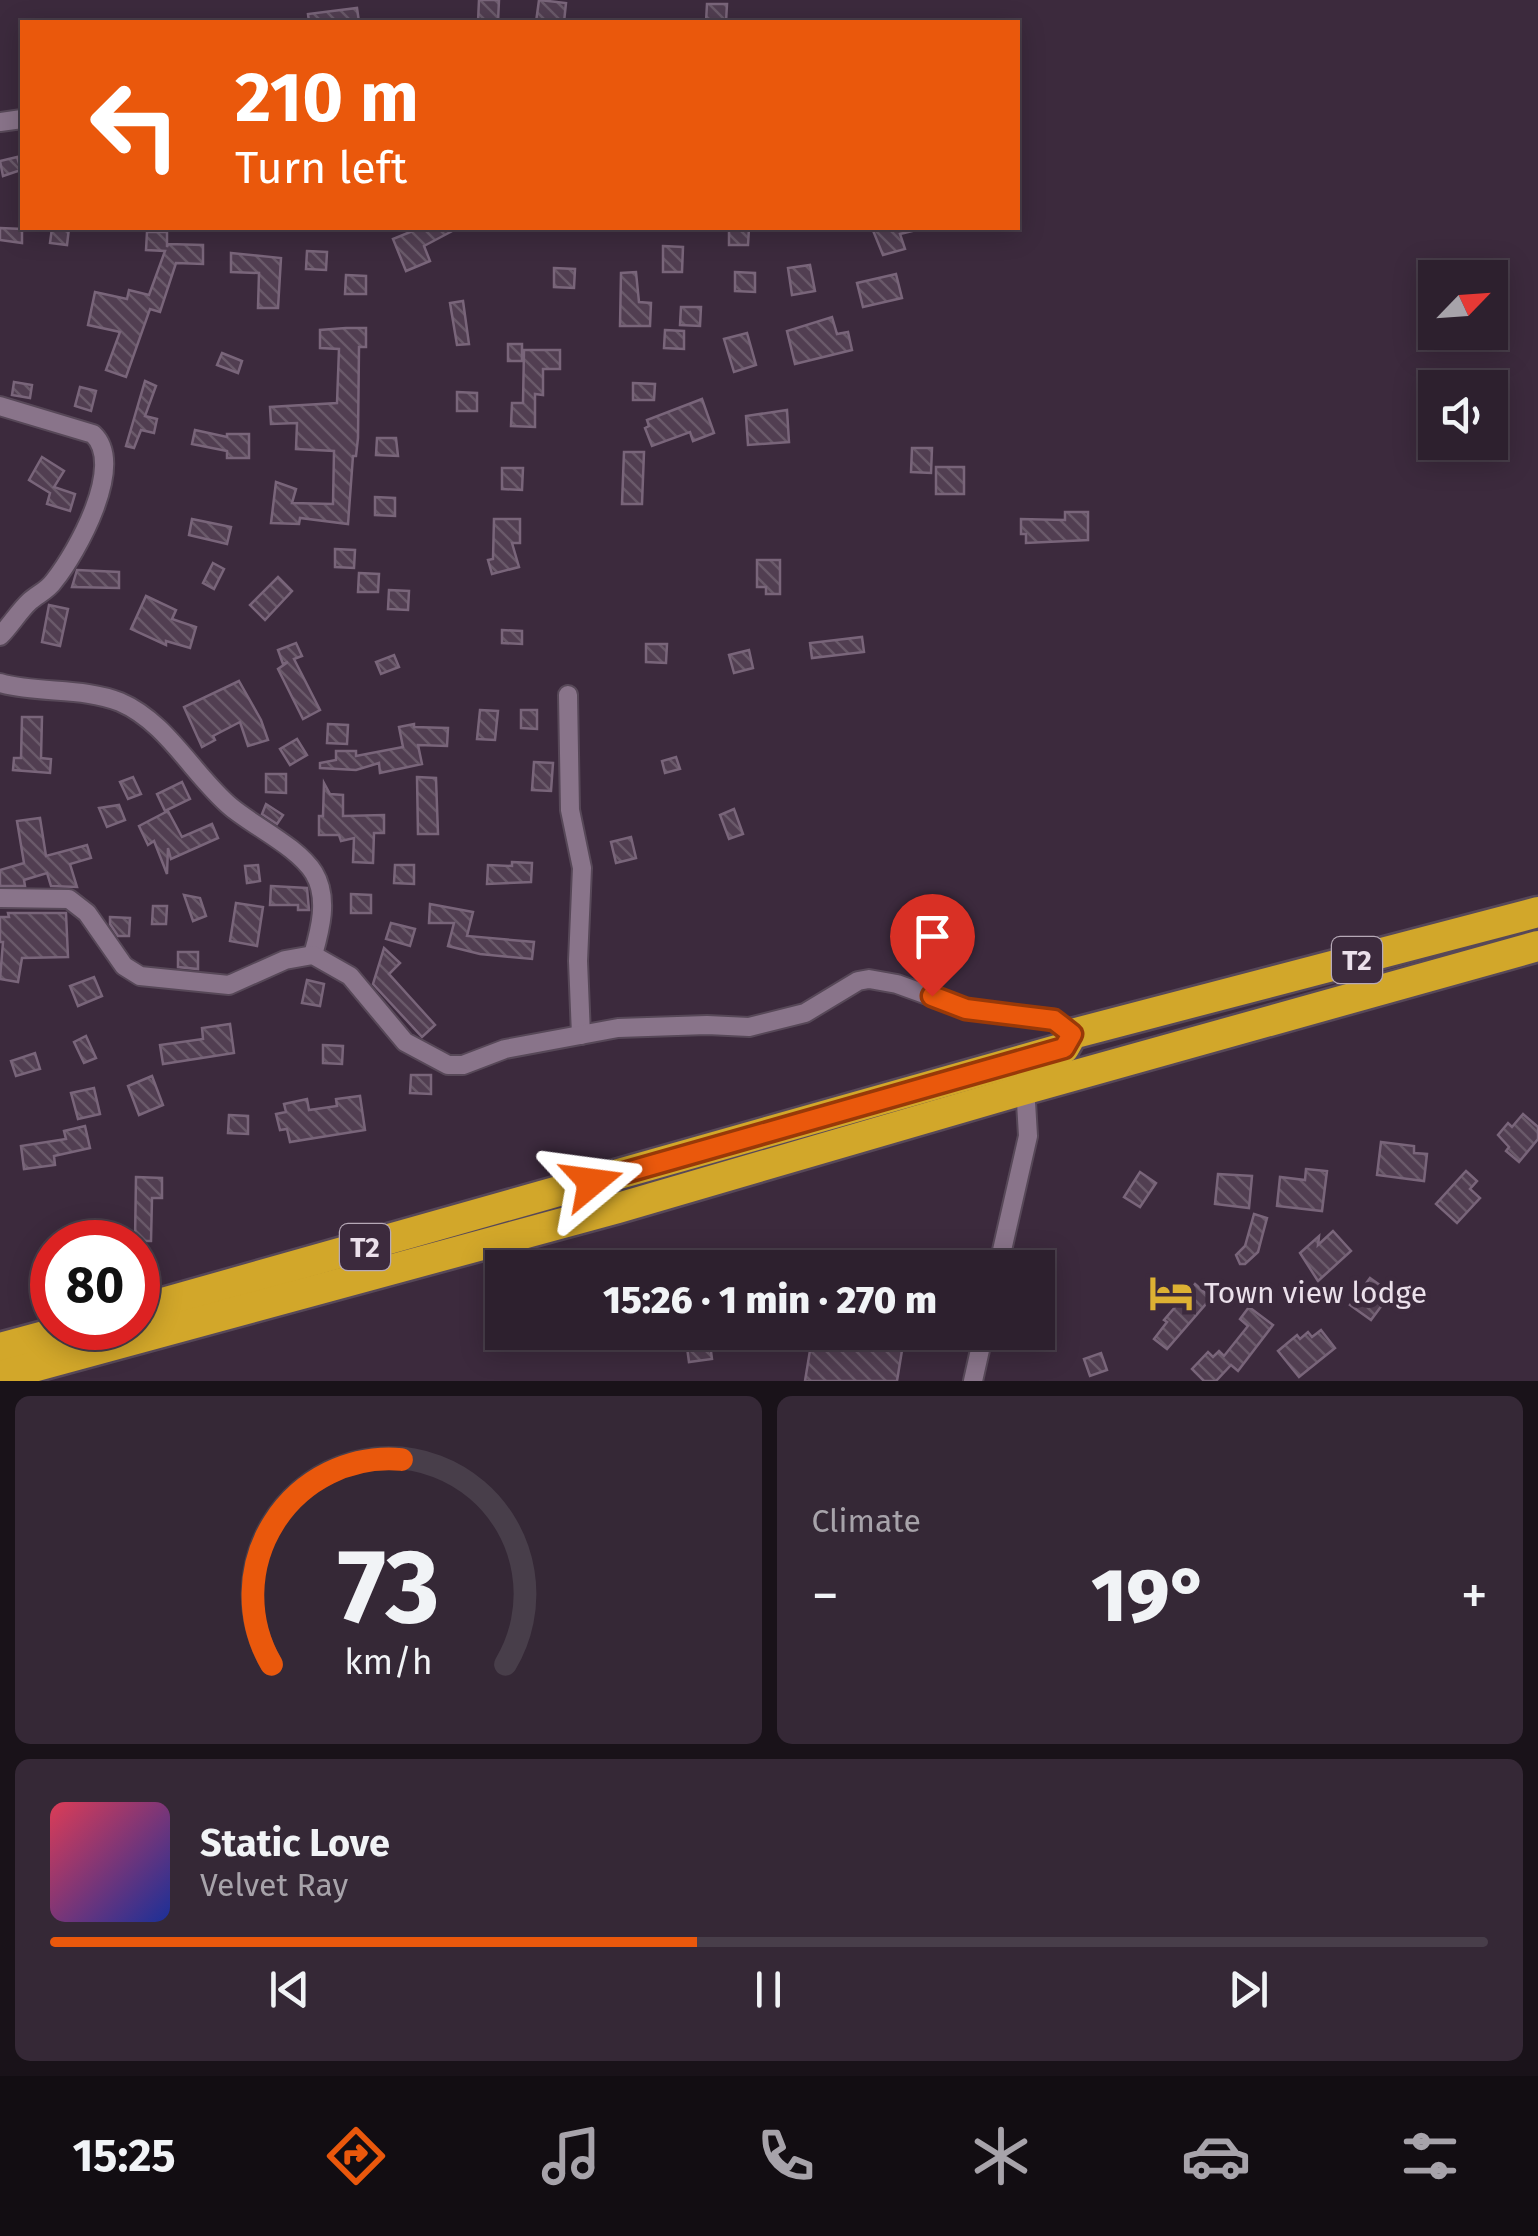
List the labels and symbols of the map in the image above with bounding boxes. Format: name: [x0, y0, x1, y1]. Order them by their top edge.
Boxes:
north arrow: [1418, 260, 1508, 350]
pin: [890, 894, 975, 997]
road number: T2: [1332, 937, 1382, 983]
position arrow: [540, 1130, 644, 1234]
speed limit sign: 80: [30, 1220, 160, 1350]
road number: T2: [340, 1224, 390, 1270]
hotel icon: Town view lodge: [1147, 1269, 1195, 1317]
place label: Town view lodge: [1204, 1275, 1427, 1311]

